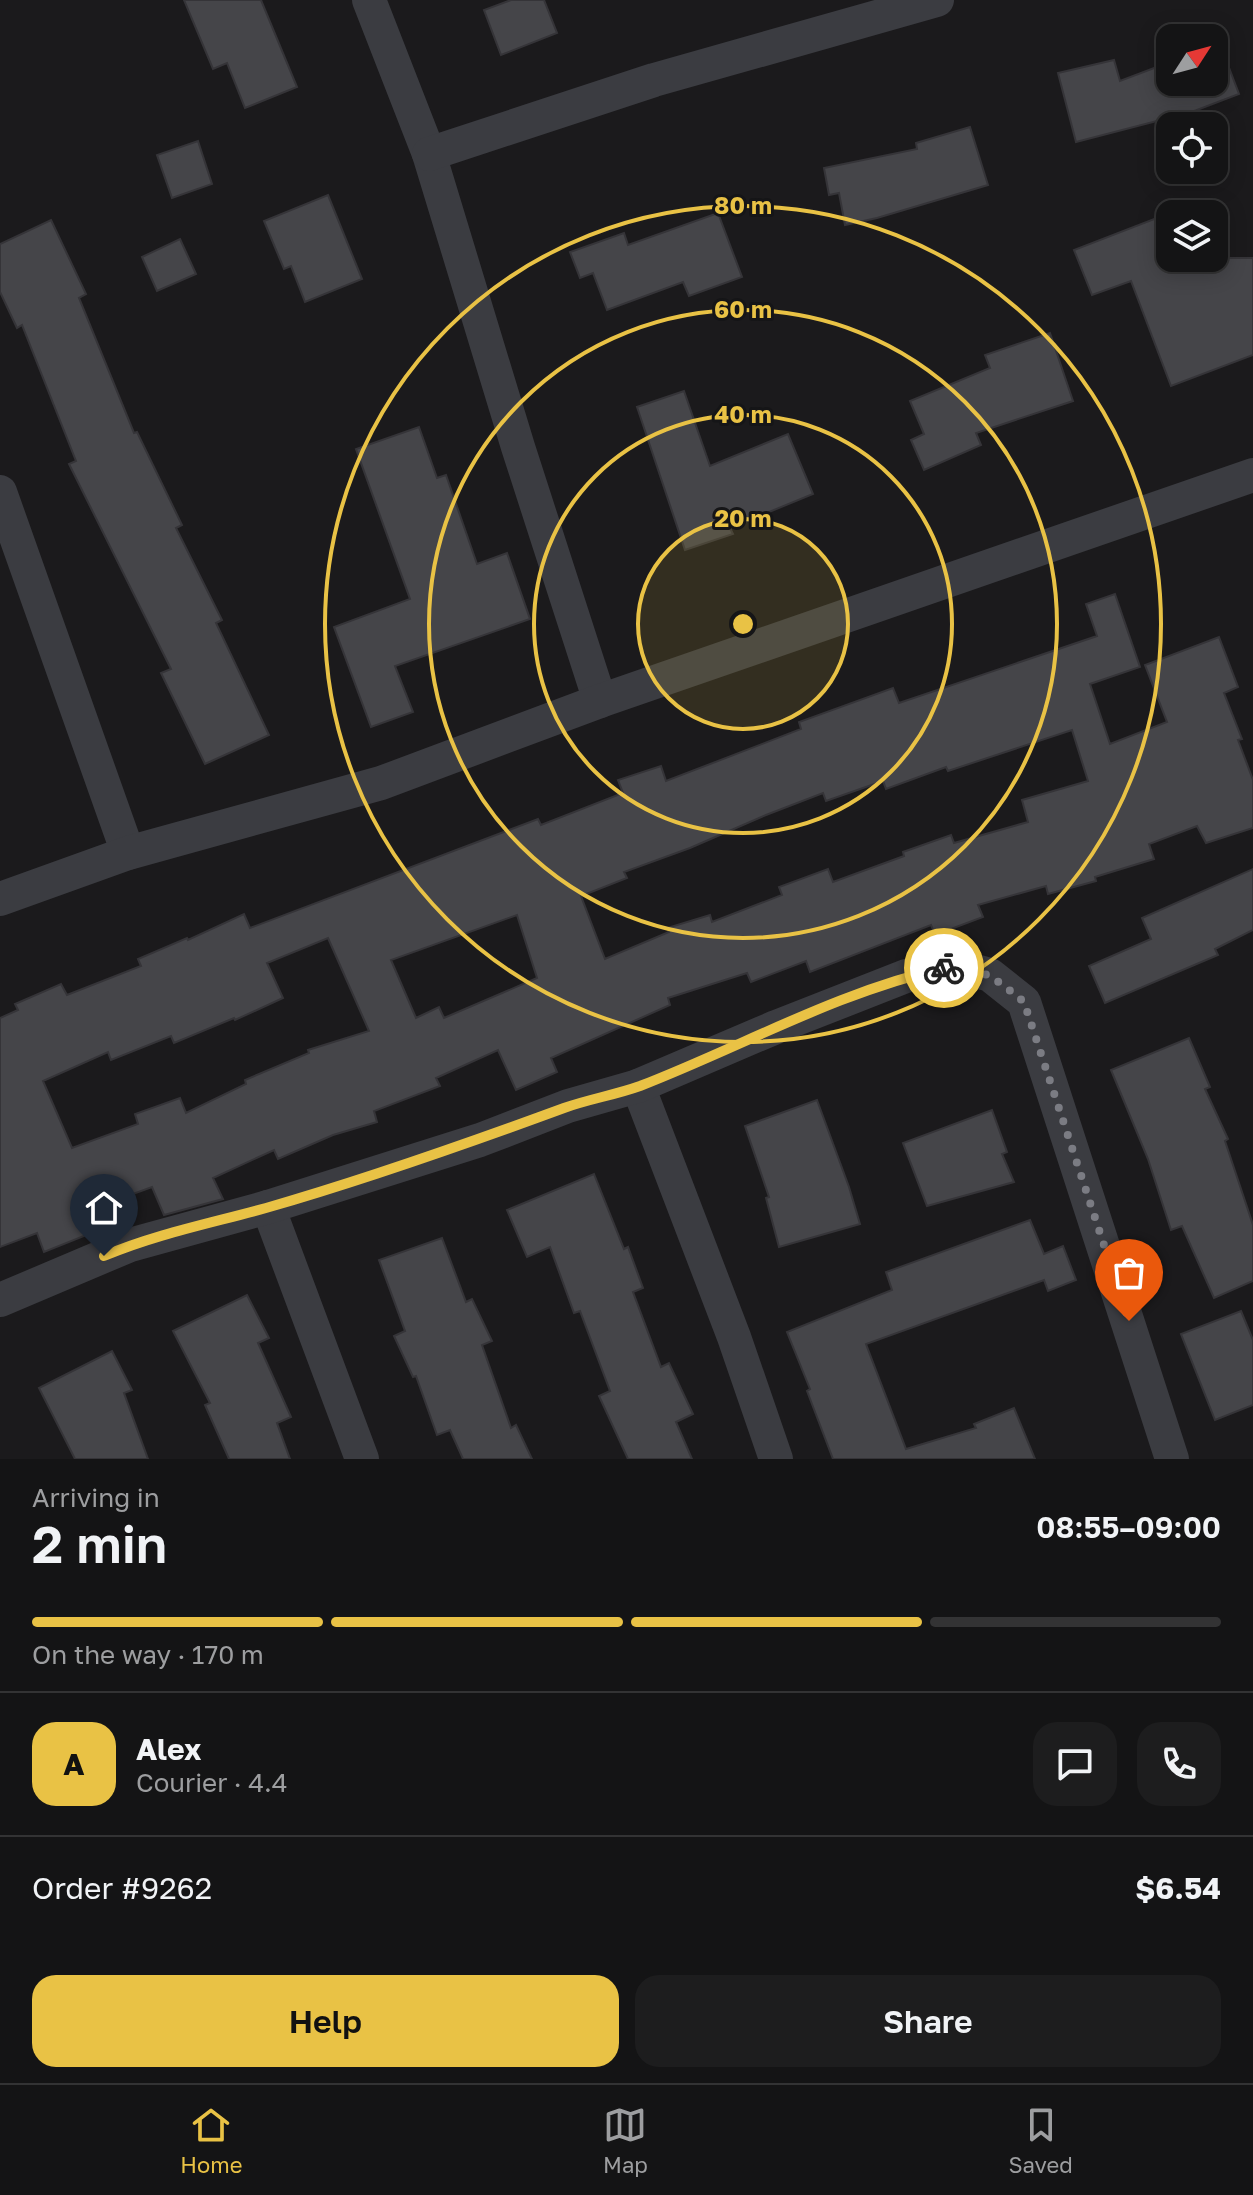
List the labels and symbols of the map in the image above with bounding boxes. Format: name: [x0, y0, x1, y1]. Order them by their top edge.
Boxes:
north arrow: [1156, 24, 1228, 96]
text: 80 m: [714, 190, 772, 219]
text: 60 m: [714, 294, 772, 323]
text: 40 m: [714, 399, 772, 428]
text: 20 m: [714, 503, 772, 532]
centre of rings: [729, 610, 757, 638]
courier: [904, 928, 984, 1008]
pin: [70, 1174, 138, 1256]
pin: [1095, 1239, 1163, 1321]

